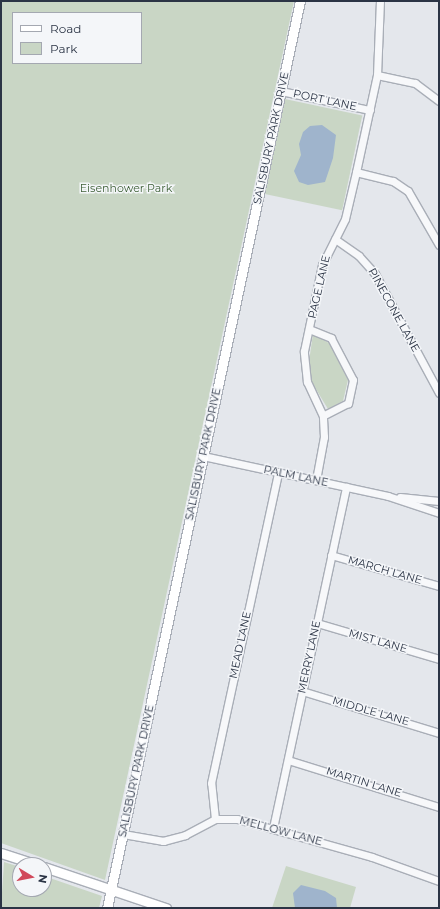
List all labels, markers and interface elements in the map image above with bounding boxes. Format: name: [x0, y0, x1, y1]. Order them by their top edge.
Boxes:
legend: [12, 12, 142, 64]
text: Road: [50, 21, 81, 36]
text: Park: [50, 41, 77, 56]
street label: SALISBURY PARK DRIVE: [251, 71, 291, 205]
street label: PORT LANE: [292, 87, 358, 113]
park label: Eisenhower Park: [80, 181, 172, 195]
street label: PAGE LANE: [305, 254, 333, 320]
street label: PINECONE LANE: [365, 266, 423, 354]
street label: SALISBURY PARK DRIVE: [183, 387, 223, 521]
street label: PALM LANE: [262, 463, 330, 489]
street label: MARCH LANE: [346, 553, 424, 587]
street label: MEAD LANE: [226, 610, 254, 680]
street label: MERRY LANE: [295, 619, 323, 695]
street label: MIST LANE: [347, 626, 409, 656]
street label: MIDDLE LANE: [331, 694, 411, 728]
street label: SALISBURY PARK DRIVE: [116, 704, 156, 838]
street label: MARTIN LANE: [325, 764, 403, 800]
street label: MELLOW LANE: [238, 814, 324, 848]
north arrow: [12, 857, 52, 897]
text: N: [35, 873, 50, 884]

